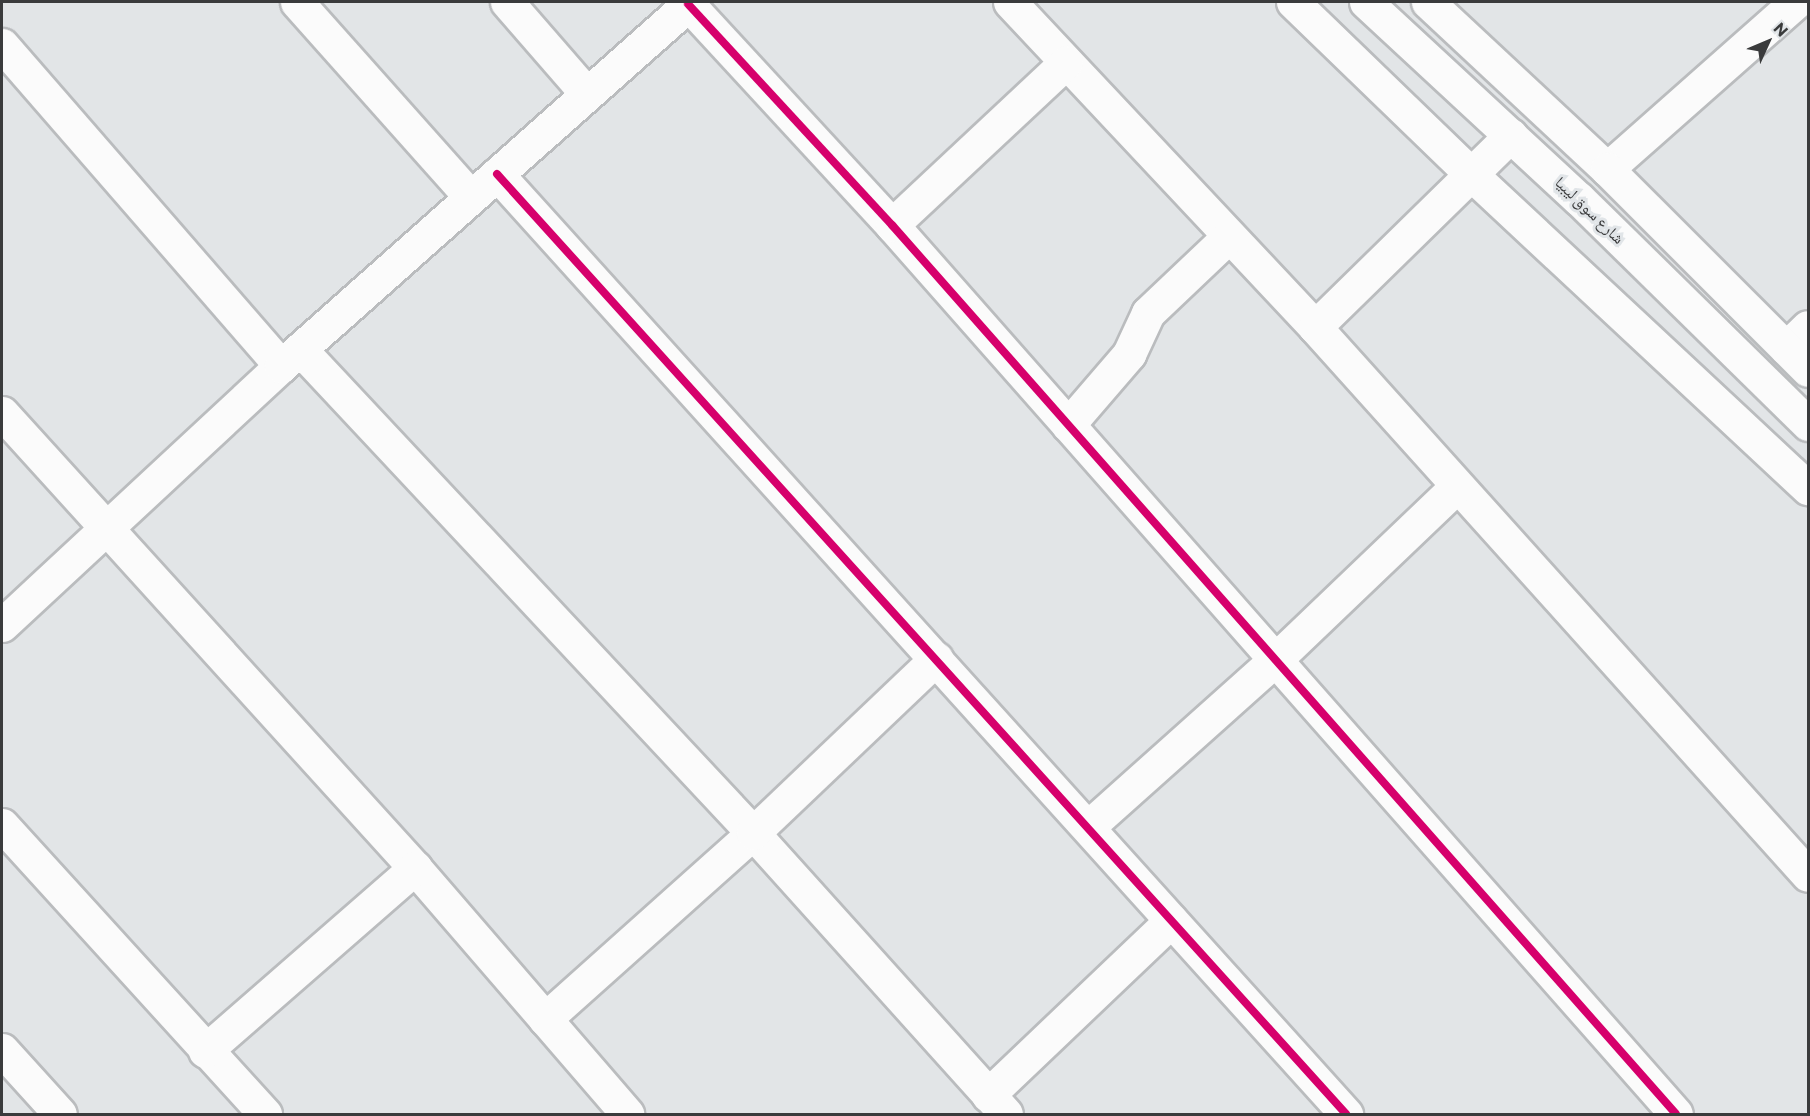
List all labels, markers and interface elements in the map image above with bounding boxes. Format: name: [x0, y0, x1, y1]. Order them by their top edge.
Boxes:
north arrow: [1738, 12, 1798, 72]
text: N: [1770, 18, 1792, 40]
street label: شارع سوق ليبيا: [1551, 172, 1629, 248]

